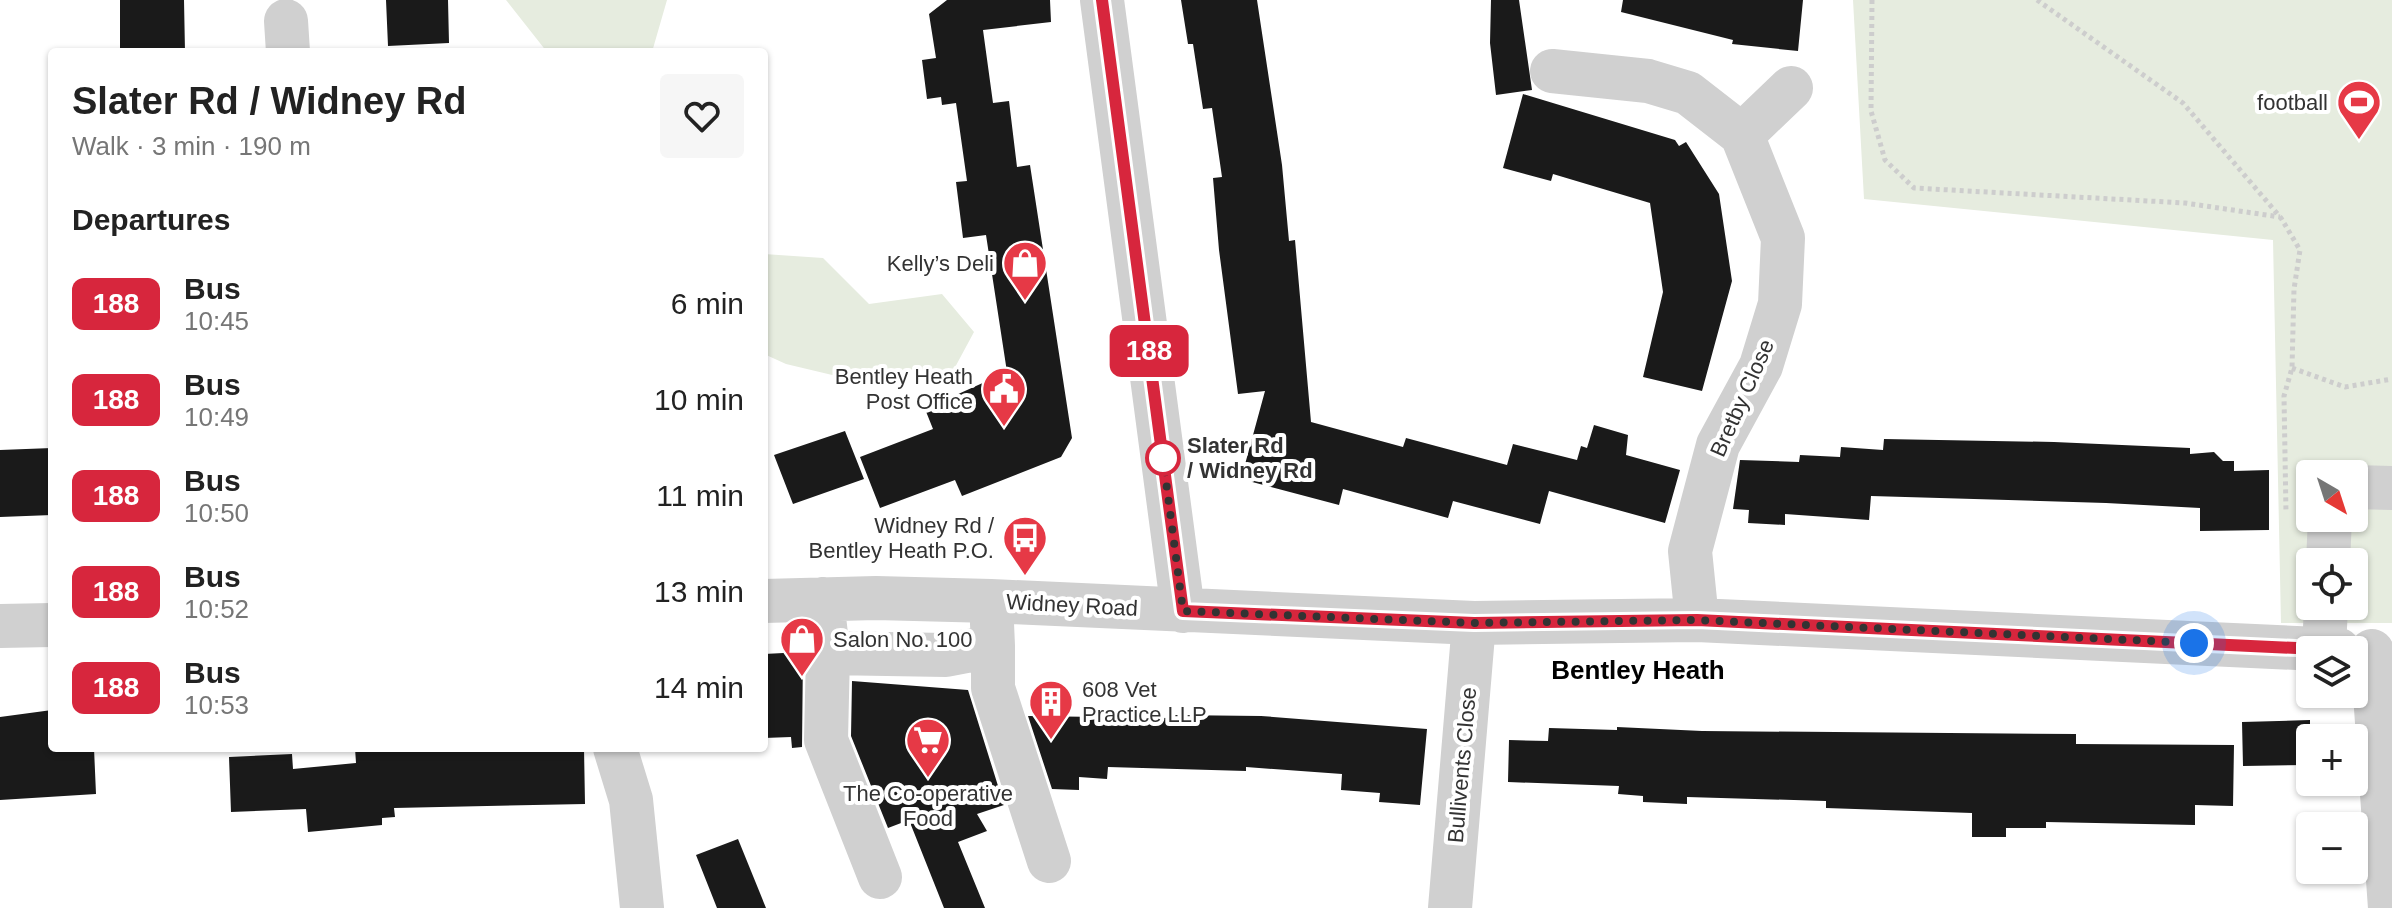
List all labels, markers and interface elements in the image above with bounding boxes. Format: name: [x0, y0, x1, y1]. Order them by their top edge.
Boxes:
button: heart: [660, 74, 744, 158]
sports icon: football: [2335, 78, 2383, 141]
text: Slater Rd / Widney Rd: [72, 80, 467, 122]
place label: football: [2257, 90, 2328, 115]
text: Walk · 3 min · 190 m: [72, 131, 311, 161]
text: Departures: [72, 203, 230, 236]
shop icon: Kelly’s Deli: [1001, 239, 1049, 302]
place label: Kelly’s Deli: [887, 251, 994, 276]
text: Bus: [184, 272, 241, 305]
text: 6 min: [671, 287, 744, 320]
text: 188: [93, 288, 139, 319]
text: 10:45: [184, 306, 249, 336]
line badge: 188: [1103, 325, 1195, 377]
text: 188: [1126, 335, 1172, 366]
street label: Bretby Close: [1705, 335, 1779, 461]
place label: Bentley Heath Post Office: [835, 364, 973, 414]
public building icon: Bentley Heath Post Office: [980, 365, 1028, 428]
text: Bus: [184, 368, 241, 401]
text: 10 min: [654, 383, 744, 416]
text: 188: [93, 384, 139, 415]
text: 10:49: [184, 402, 249, 432]
place label: Slater Rd / Widney Rd: [1187, 433, 1313, 483]
marker: Slater Rd / Widney Rd: [1146, 441, 1180, 475]
north arrow: [2296, 460, 2368, 532]
map controls: [2296, 460, 2368, 884]
text: Bus: [184, 464, 241, 497]
text: 11 min: [656, 479, 744, 512]
text: 188: [93, 480, 139, 511]
text: 10:50: [184, 498, 249, 528]
place label: Widney Rd / Bentley Heath P.O.: [809, 513, 995, 563]
bus stop icon: Widney Rd / Bentley Heath P.O.: [1001, 514, 1049, 577]
button: locate: [2296, 548, 2368, 620]
text: Bus: [184, 560, 241, 593]
text: 13 min: [654, 575, 744, 608]
text: 188: [93, 576, 139, 607]
street label: Widney Road: [1005, 589, 1139, 621]
text: 10:52: [184, 594, 249, 624]
shop icon: Salon No. 100: [778, 615, 826, 678]
your location: [2174, 623, 2214, 663]
place label: Salon No. 100: [833, 627, 972, 652]
button: layers: [2296, 636, 2368, 708]
district label: Bentley Heath: [1551, 655, 1725, 685]
text: Bus: [184, 656, 241, 689]
text: 14 min: [654, 671, 744, 704]
text: 188: [93, 672, 139, 703]
place label: 608 Vet Practice LLP: [1082, 677, 1207, 727]
building icon: 608 Vet Practice LLP: [1027, 678, 1075, 741]
street label: Bullivents Close: [1443, 686, 1481, 844]
text: 10:53: [184, 690, 249, 720]
supermarket icon: The Co-operative Food: [904, 716, 952, 779]
button: +: [2296, 724, 2368, 796]
place label: The Co-operative Food: [843, 781, 1013, 831]
button: −: [2296, 812, 2368, 884]

